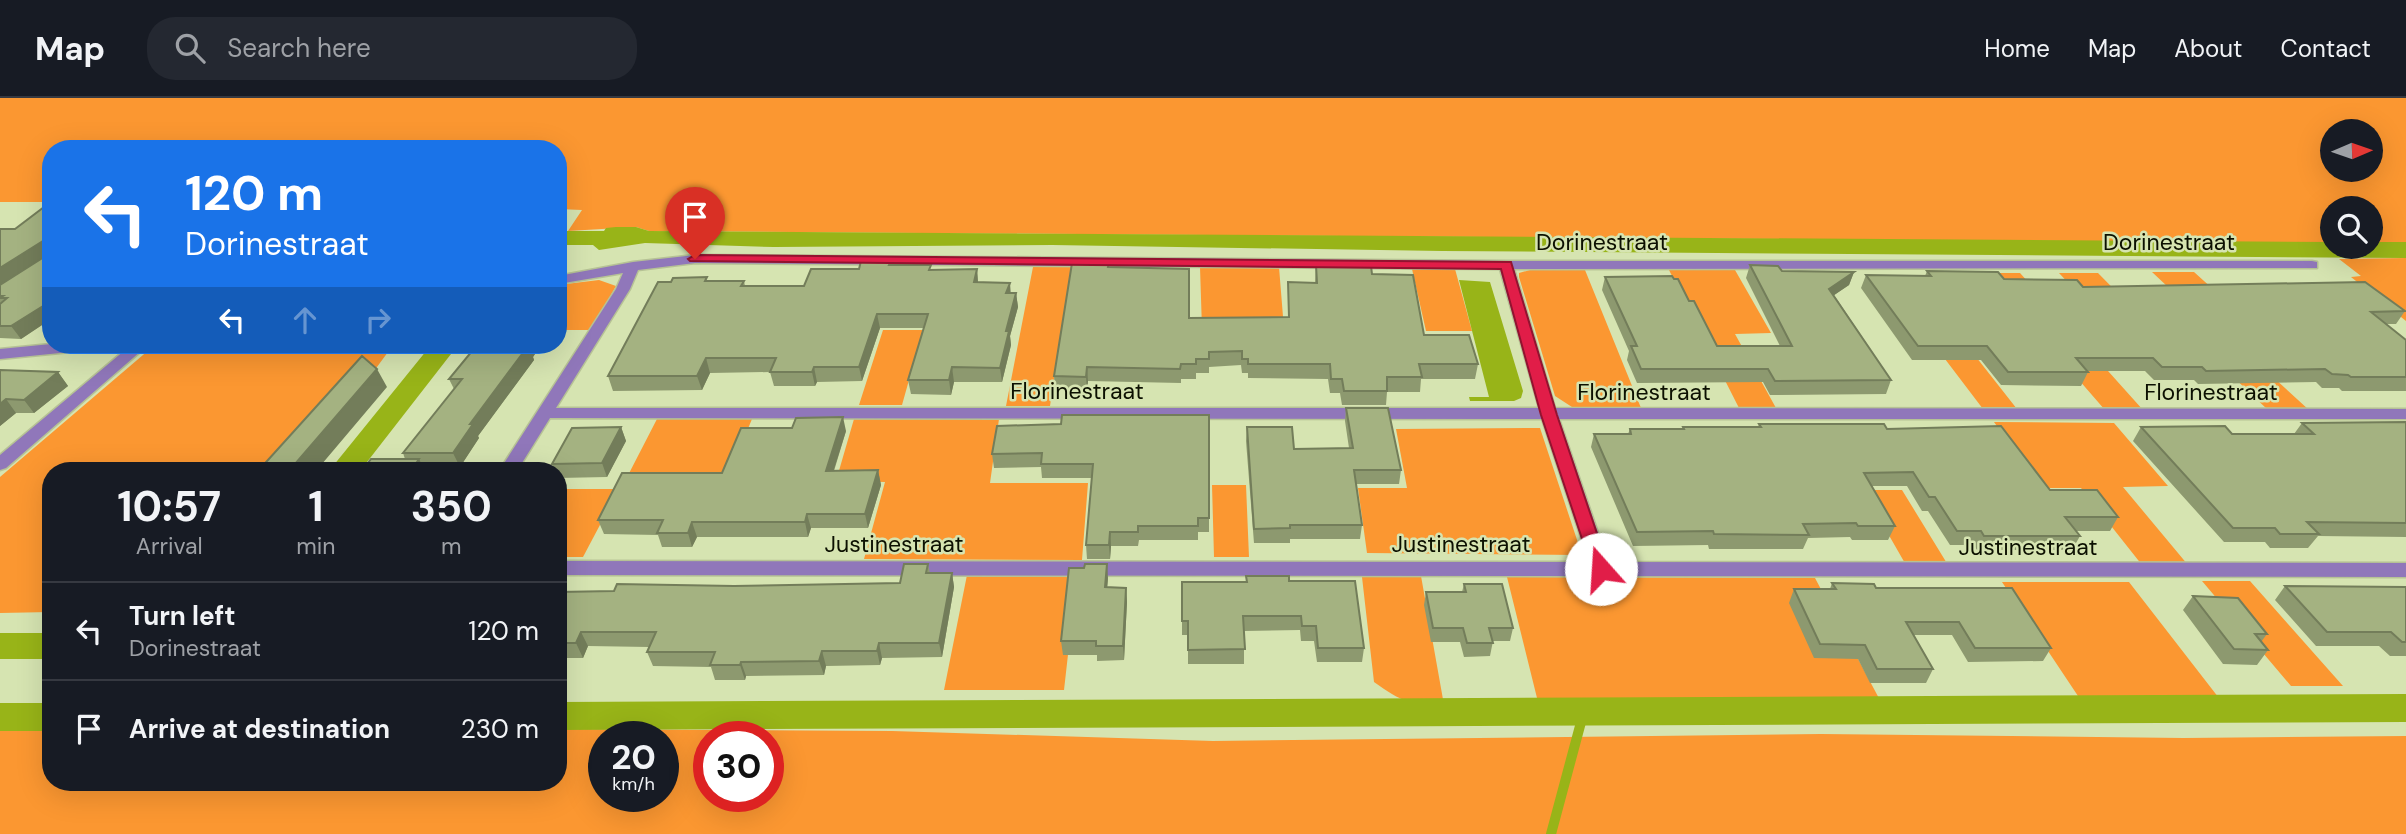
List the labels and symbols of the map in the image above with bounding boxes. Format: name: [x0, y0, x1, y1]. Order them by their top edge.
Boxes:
north arrow: [2320, 119, 2384, 182]
pin: [665, 187, 725, 259]
street label: Dorinestraat: [1536, 227, 1668, 257]
street label: Dorinestraat: [2103, 227, 2235, 257]
street label: Florinestraat: [1010, 376, 1144, 406]
street label: Florinestraat: [1577, 377, 1711, 407]
street label: Florinestraat: [2144, 377, 2278, 407]
street label: Justinestraat: [825, 529, 963, 559]
street label: Justinestraat: [1392, 529, 1530, 559]
position arrow: [1564, 532, 1638, 606]
street label: Justinestraat: [1959, 532, 2097, 562]
speed limit sign: 30: [693, 721, 784, 812]

